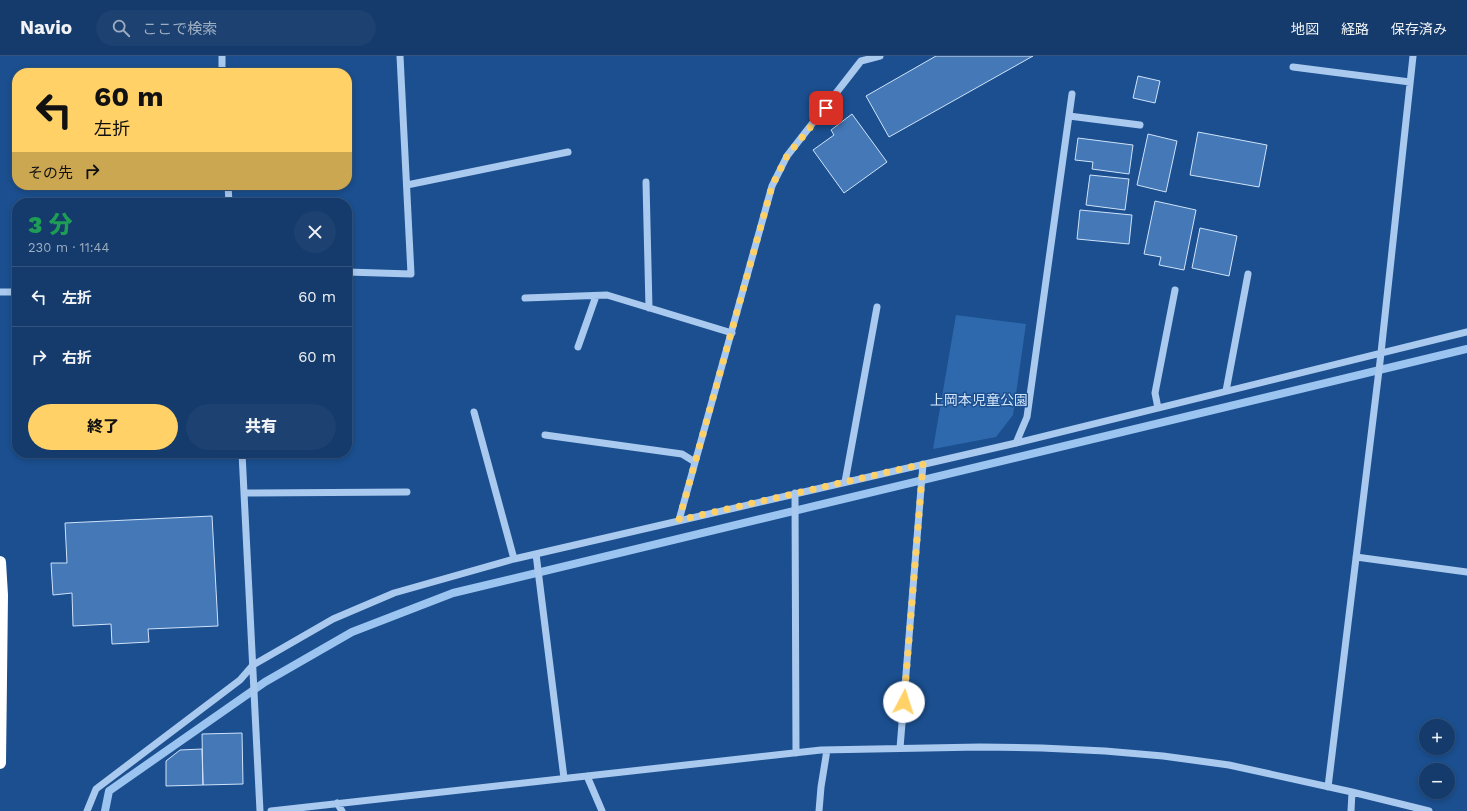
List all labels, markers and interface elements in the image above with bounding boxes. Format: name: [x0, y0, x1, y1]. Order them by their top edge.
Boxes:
search box: [96, 10, 376, 46]
text: Navio: [20, 16, 72, 39]
icon: search: [110, 17, 132, 39]
text: ここで検索: [142, 20, 217, 38]
text: 地図: [1291, 21, 1319, 37]
text: 経路: [1341, 21, 1369, 37]
text: 保存済み: [1391, 21, 1447, 37]
text: 60 m: [94, 80, 164, 113]
icon: left: [28, 84, 80, 136]
pin: [809, 91, 843, 125]
icon: arrive: [815, 97, 837, 119]
text: 左折: [94, 118, 130, 139]
icon: right: [81, 160, 103, 182]
text: その先: [28, 164, 73, 182]
text: 3 分: [28, 211, 73, 239]
button: close: [294, 211, 336, 253]
text: 230 m · 11:44: [28, 240, 109, 255]
icon: left: [28, 286, 50, 308]
text: 60 m: [298, 288, 336, 306]
text: 左折: [62, 289, 92, 307]
icon: right: [28, 346, 50, 368]
text: 60 m: [298, 348, 336, 366]
text: 右折: [62, 349, 92, 367]
park label: 上岡本児童公園: [930, 392, 1028, 408]
button: 終了: [28, 404, 178, 450]
button: 共有: [186, 404, 336, 450]
position arrow: [883, 681, 925, 723]
map controls: [1419, 719, 1455, 799]
button: +: [1419, 719, 1455, 755]
button: −: [1419, 763, 1455, 799]

